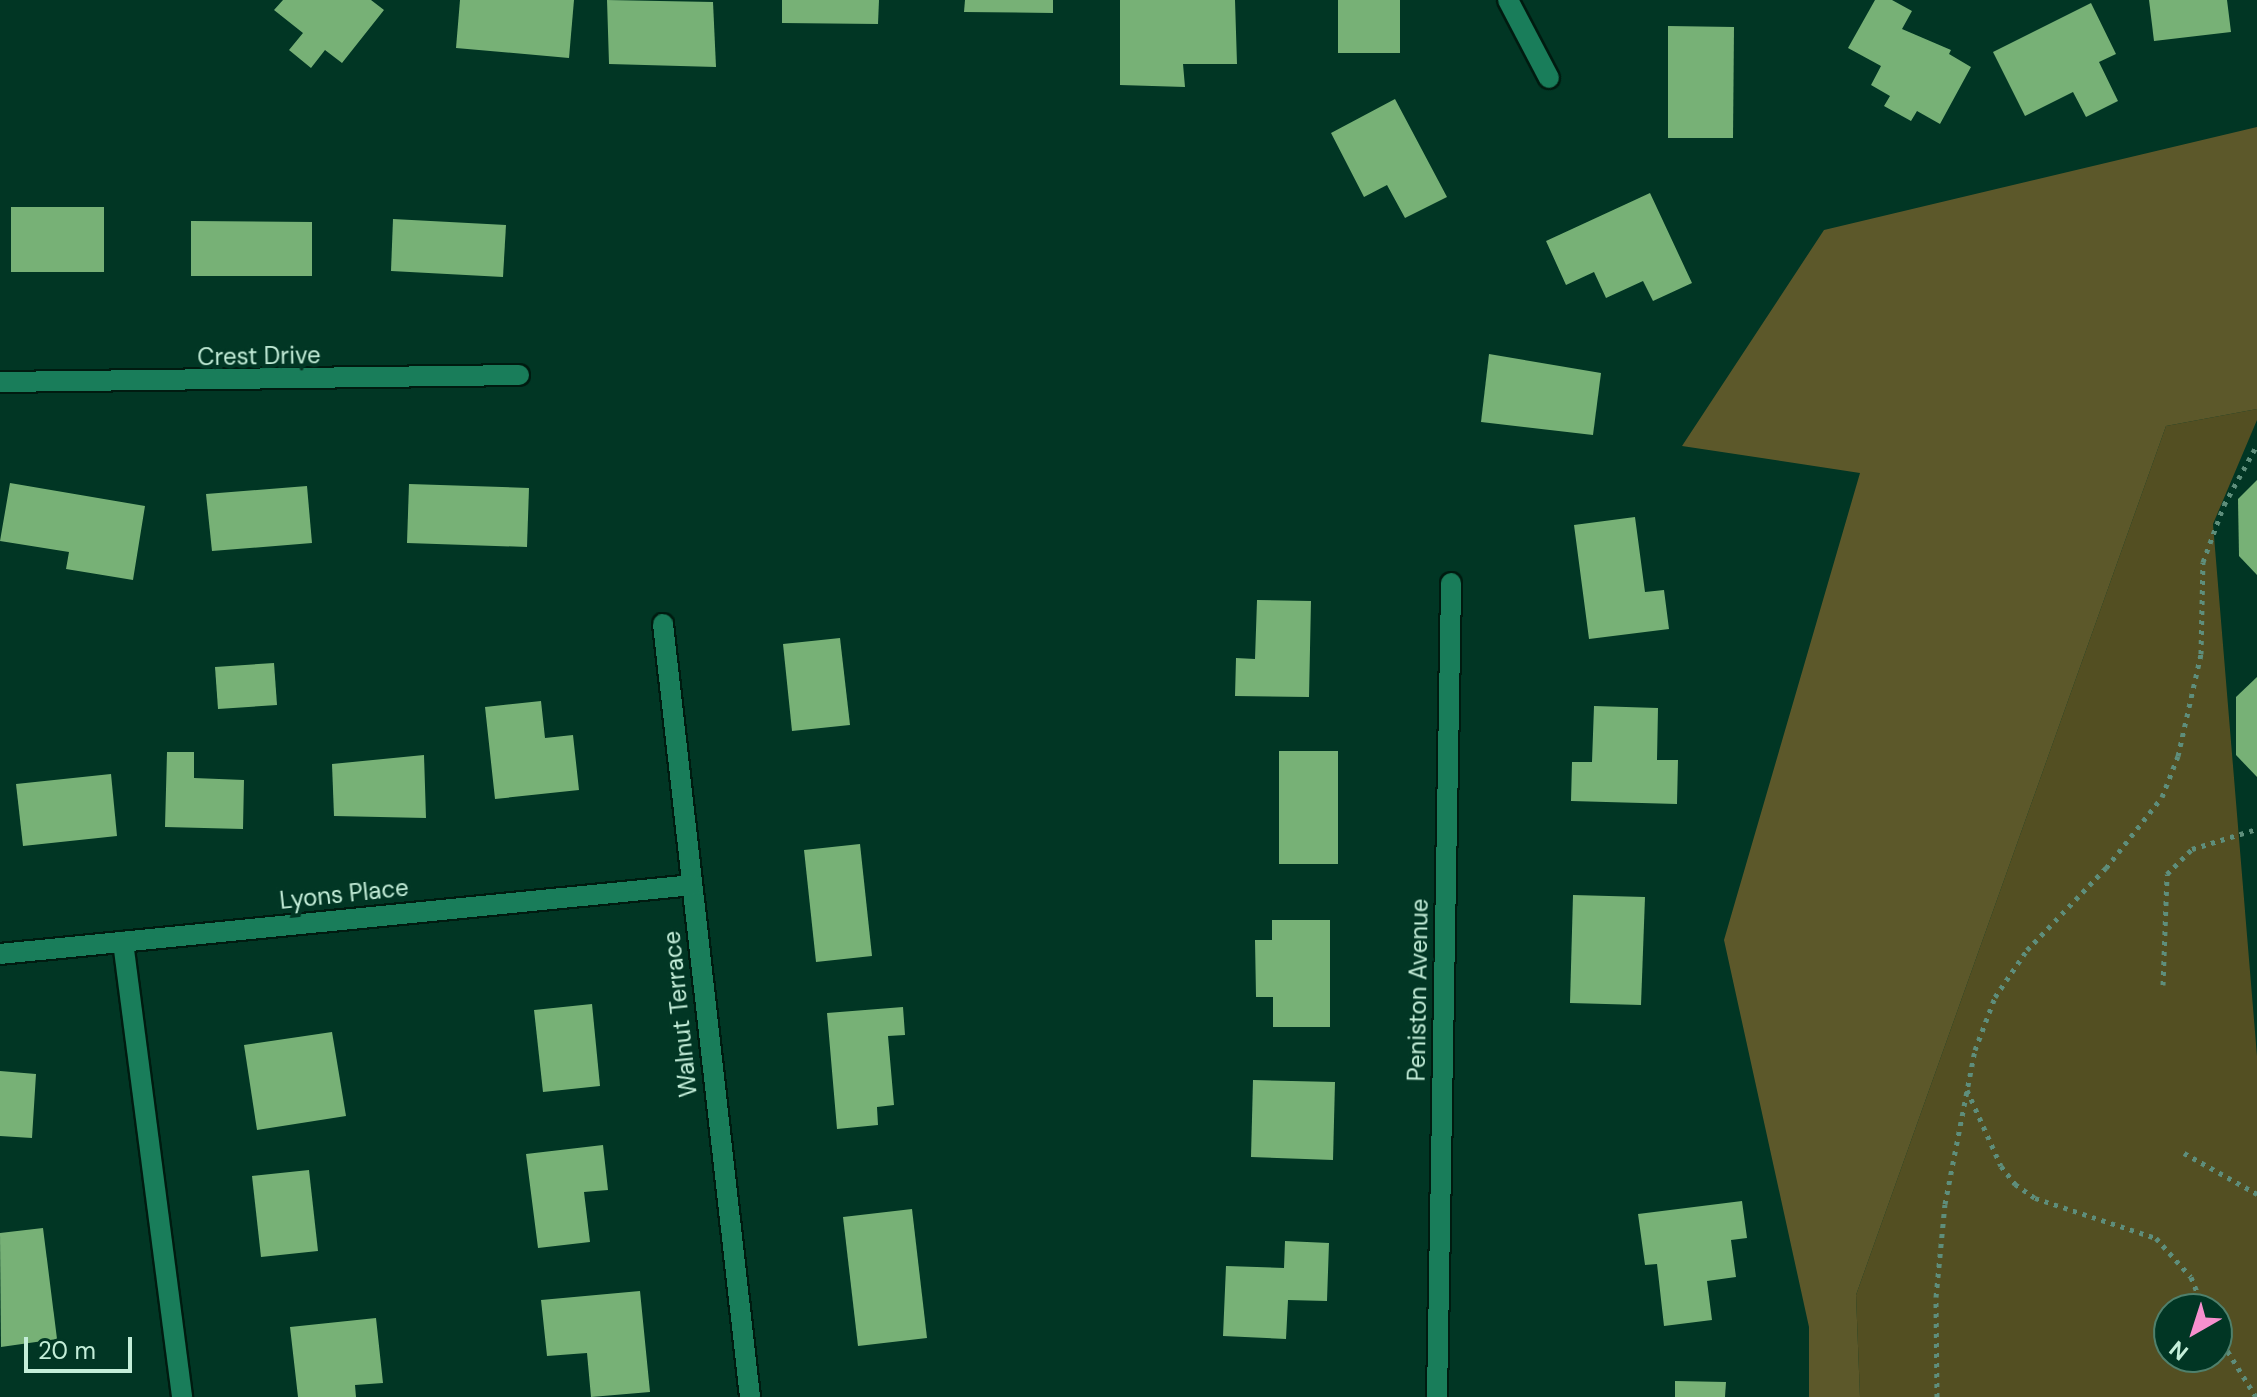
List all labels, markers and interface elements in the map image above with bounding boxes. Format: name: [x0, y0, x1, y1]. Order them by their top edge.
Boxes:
street label: Crest Drive: [197, 341, 321, 371]
street label: Lyons Place: [278, 873, 410, 915]
street label: Peniston Avenue: [1402, 898, 1434, 1082]
street label: Walnut Terrace: [657, 930, 703, 1098]
north arrow: [2153, 1293, 2233, 1373]
scale bar: [28, 1321, 136, 1371]
text: N: [2163, 1334, 2194, 1367]
text: 20 m: [38, 1335, 96, 1366]

